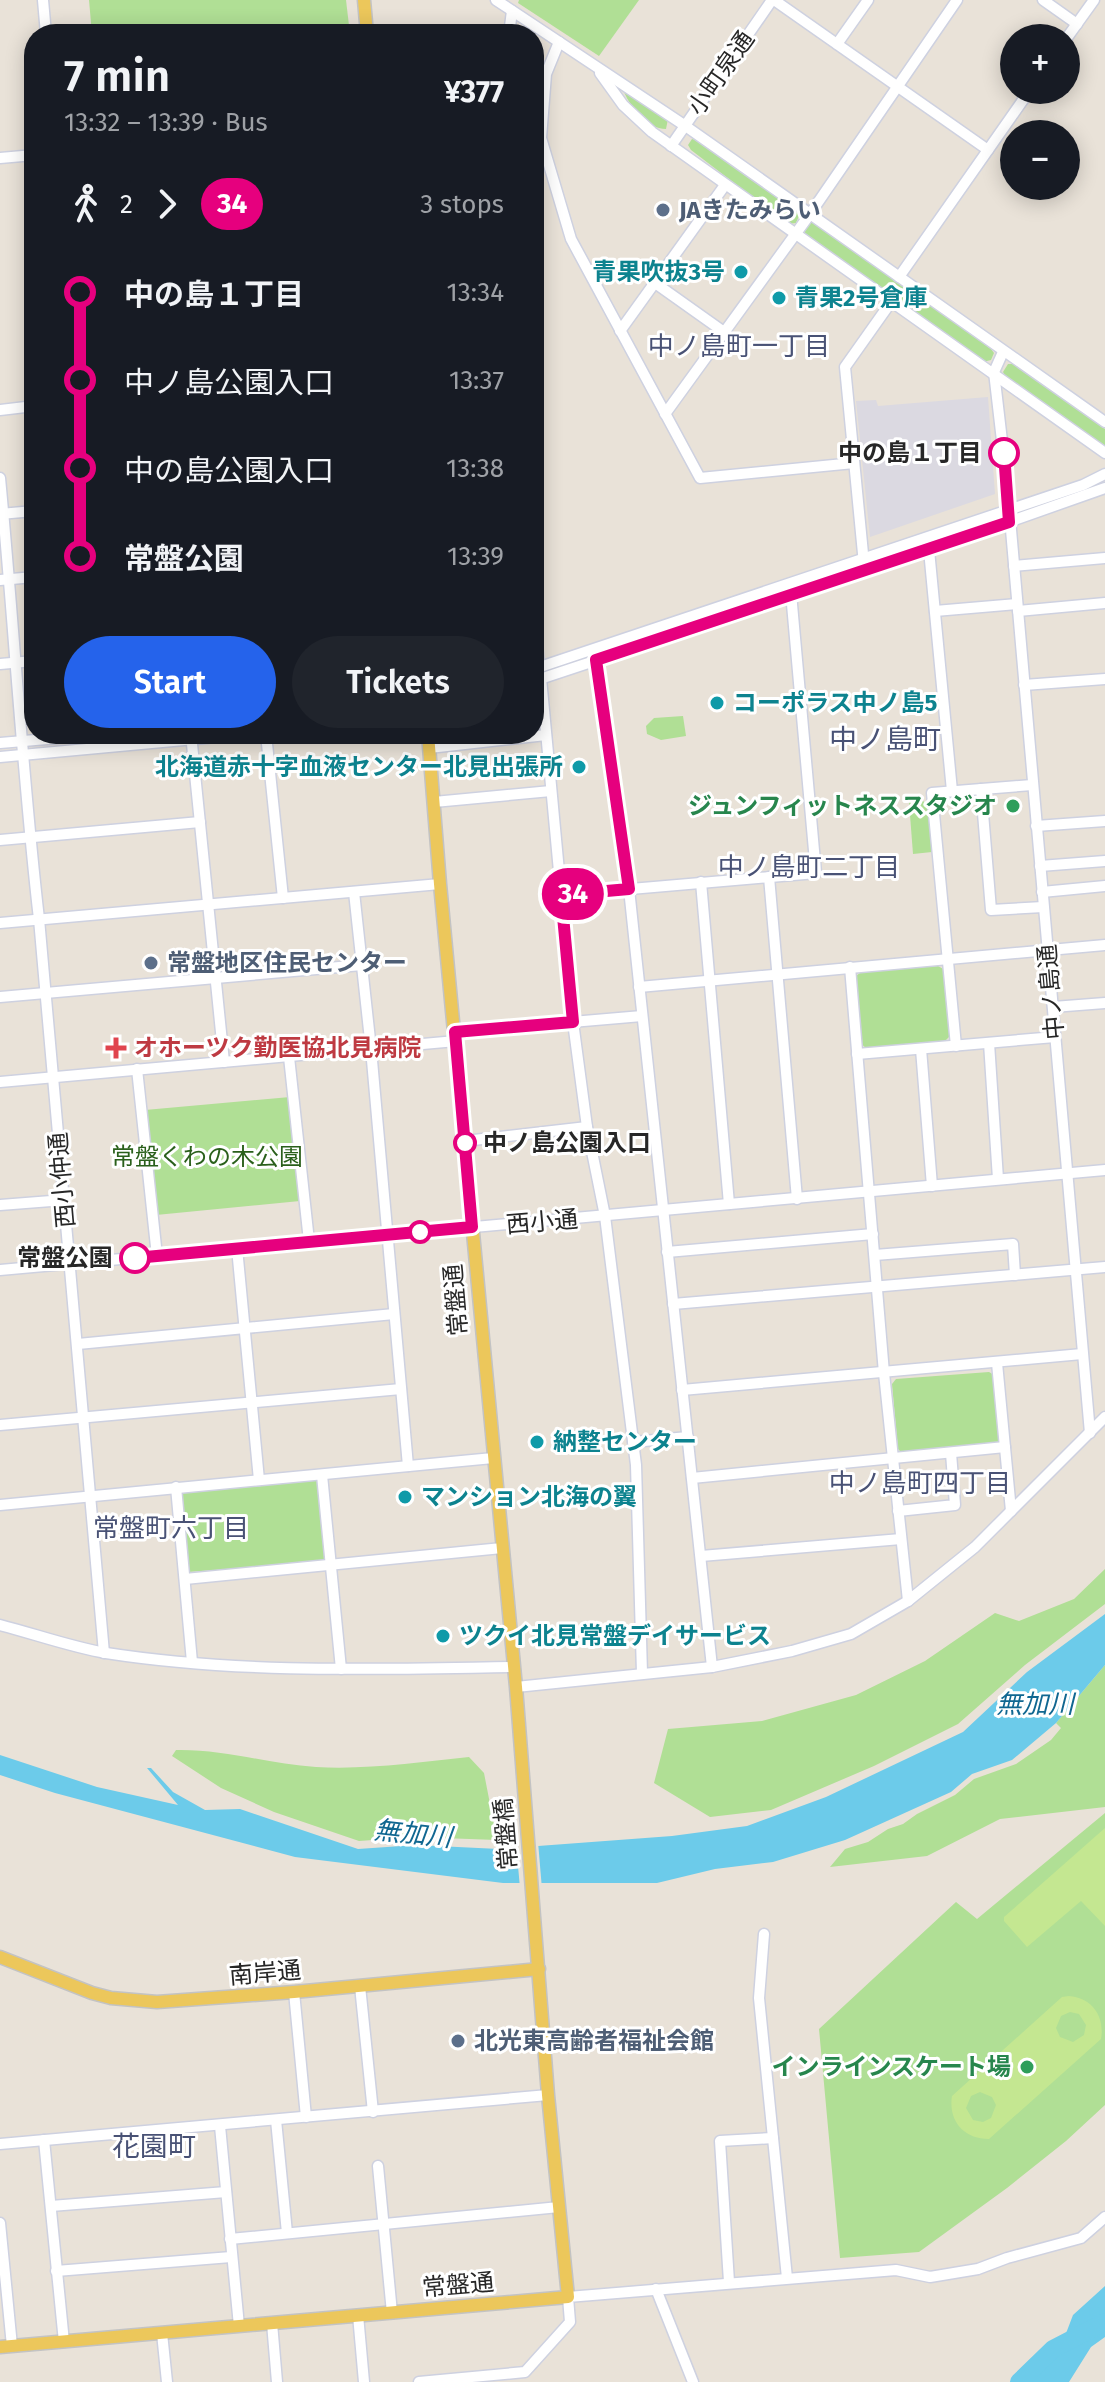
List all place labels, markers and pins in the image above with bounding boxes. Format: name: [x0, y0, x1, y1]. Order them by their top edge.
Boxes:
place label: JAきたみらい: [678, 196, 821, 224]
marker: JAきたみらい: [654, 201, 672, 219]
place label: 青果吹抜3号: [593, 258, 725, 286]
marker: 青果吹抜3号: [732, 263, 750, 281]
place label: 青果2号倉庫: [795, 284, 927, 312]
marker: 青果2号倉庫: [770, 289, 788, 307]
marker: 中の島１丁目: [989, 438, 1019, 468]
place label: 中の島１丁目: [838, 439, 982, 467]
place label: コーポラス中ノ島5: [733, 689, 938, 717]
marker: コーポラス中ノ島5: [708, 694, 726, 712]
place label: 北海道赤十字血液センター北見出張所: [155, 753, 563, 781]
marker: 北海道赤十字血液センター北見出張所: [570, 758, 588, 776]
place label: ジュンフィットネススタジオ: [688, 792, 997, 820]
marker: ジュンフィットネススタジオ: [1004, 797, 1022, 815]
place label: 常盤地区住民センター: [167, 949, 407, 977]
marker: 常盤地区住民センター: [142, 954, 160, 972]
place label: オホーツク勤医協北見病院: [134, 1034, 422, 1062]
marker: オホーツク勤医協北見病院: [105, 1037, 127, 1059]
place label: 中ノ島公園入口: [483, 1129, 651, 1157]
marker: 中ノ島公園入口: [454, 1132, 476, 1154]
unlabelled marker: [409, 1221, 431, 1243]
marker: 常盤公園: [120, 1243, 150, 1273]
place label: 常盤公園: [17, 1244, 113, 1272]
place label: 納整センター: [553, 1428, 697, 1456]
marker: 納整センター: [528, 1433, 546, 1451]
place label: マンション北海の翼: [421, 1483, 637, 1511]
marker: マンション北海の翼: [396, 1488, 414, 1506]
place label: ツクイ北見常盤デイサービス: [459, 1622, 771, 1650]
marker: ツクイ北見常盤デイサービス: [434, 1627, 452, 1645]
place label: 北光東高齢者福祉会館: [474, 2027, 714, 2055]
marker: 北光東高齢者福祉会館: [449, 2032, 467, 2050]
place label: インラインスケート場: [771, 2053, 1011, 2081]
marker: インラインスケート場: [1018, 2058, 1036, 2076]

